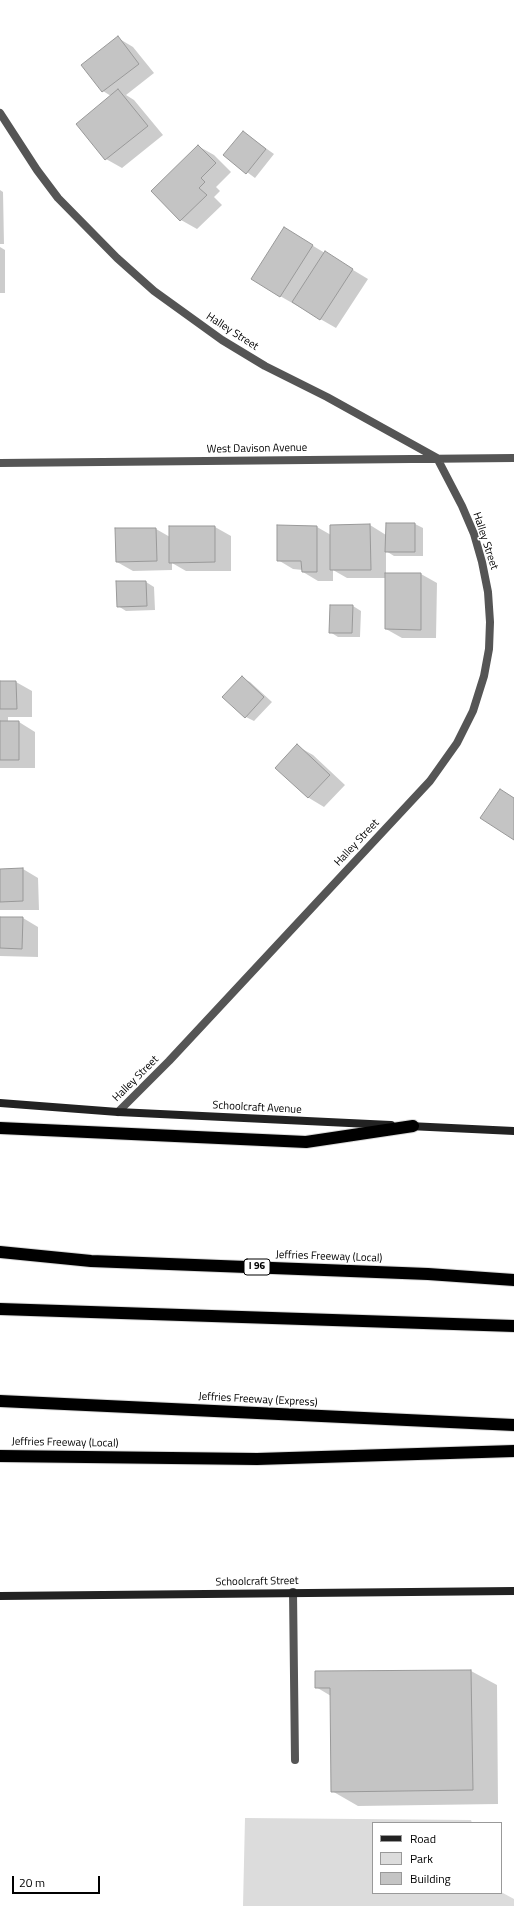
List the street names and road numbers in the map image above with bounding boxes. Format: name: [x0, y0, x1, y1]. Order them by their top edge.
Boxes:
street label: Halley Street: [203, 310, 261, 354]
street label: West Davison Avenue: [207, 442, 307, 456]
street label: Halley Street: [470, 511, 500, 571]
street label: Halley Street: [332, 817, 382, 869]
street label: Halley Street: [110, 1053, 162, 1105]
street label: Schoolcraft Avenue: [212, 1099, 302, 1117]
street label: Jeffries Freeway (Local): [275, 1249, 383, 1265]
road number: I 96: [244, 1259, 270, 1275]
street label: Jeffries Freeway (Express): [198, 1390, 318, 1410]
street label: Jeffries Freeway (Local): [12, 1435, 118, 1451]
street label: Schoolcraft Street: [215, 1575, 299, 1589]

